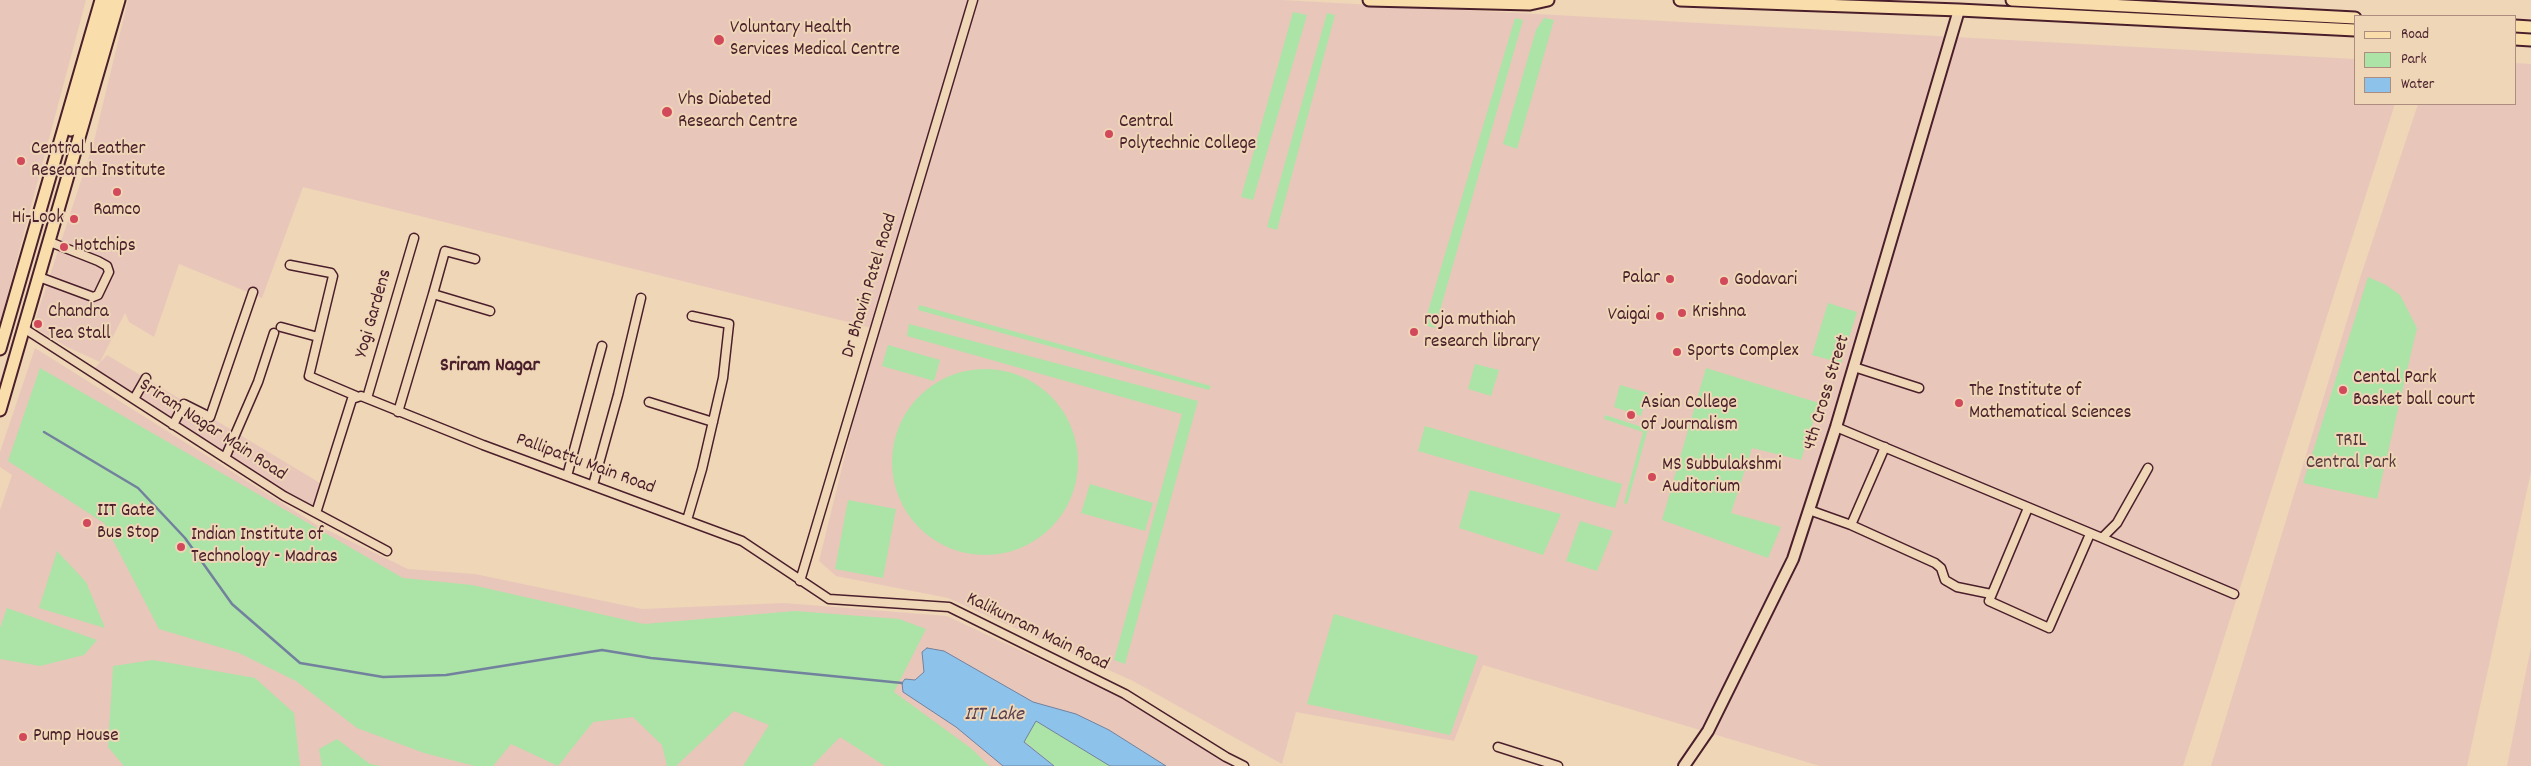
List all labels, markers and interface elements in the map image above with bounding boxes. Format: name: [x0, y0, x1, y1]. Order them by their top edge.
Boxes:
legend: [2354, 15, 2516, 105]
place label: Voluntary Health Services Medical Centre: [730, 18, 900, 62]
text: Road: [2401, 24, 2429, 46]
marker: Voluntary Health Services Medical Centre: [712, 33, 726, 47]
text: Park: [2401, 49, 2427, 71]
text: Water: [2401, 74, 2434, 96]
place label: Vhs Diabeted Research Centre: [678, 90, 798, 134]
marker: Vhs Diabeted Research Centre: [660, 105, 674, 119]
place label: Central Polytechnic College: [1119, 112, 1256, 156]
marker: Central Polytechnic College: [1103, 128, 1115, 140]
place label: Central Leather Research Institute: [31, 139, 165, 183]
marker: Central Leather Research Institute: [15, 155, 27, 167]
marker: Ramco: [111, 186, 123, 198]
place label: Ramco: [93, 200, 141, 222]
place label: Hi-Look: [12, 208, 64, 230]
street label: Dr Bhavin Patel Road: [838, 211, 904, 361]
marker: Hi-Look: [68, 213, 80, 225]
place label: Hotchips: [74, 236, 136, 258]
marker: Hotchips: [58, 241, 70, 253]
street label: Yogi Gardens: [351, 267, 399, 361]
place label: Palar: [1622, 268, 1660, 290]
place label: Godavari: [1734, 270, 1797, 292]
marker: Palar: [1664, 273, 1676, 285]
marker: Godavari: [1718, 275, 1730, 287]
place label: Chandra Tea Stall: [48, 302, 111, 346]
place label: Krishna: [1692, 302, 1746, 324]
place label: Vaigai: [1608, 305, 1650, 327]
marker: Krishna: [1676, 307, 1688, 319]
place label: roja muthiah research library: [1424, 310, 1539, 354]
marker: Vaigai: [1654, 310, 1666, 322]
marker: Chandra Tea Stall: [32, 318, 44, 330]
marker: roja muthiah research library: [1408, 326, 1420, 338]
street label: 4th Cross Street: [1800, 333, 1856, 453]
place label: Sports Complex: [1687, 341, 1799, 363]
marker: Sports Complex: [1671, 346, 1683, 358]
district label: Sriram Nagar: [440, 355, 540, 379]
place label: Cental Park Basket ball court: [2353, 368, 2475, 412]
street label: Sriram Nagar Main Road: [134, 375, 290, 487]
place label: The Institute of Mathematical Sciences: [1969, 381, 2132, 425]
marker: Cental Park Basket ball court: [2337, 384, 2349, 396]
place label: Asian College of Journalism: [1641, 393, 1738, 437]
marker: The Institute of Mathematical Sciences: [1953, 397, 1965, 409]
marker: Asian College of Journalism: [1625, 409, 1637, 421]
street label: Pallipattu Main Road: [512, 429, 658, 501]
park label: TRIL Central Park: [2306, 431, 2396, 475]
place label: MS Subbulakshmi Auditorium: [1662, 455, 1782, 499]
marker: MS Subbulakshmi Auditorium: [1646, 471, 1658, 483]
place label: IIT Gate Bus Stop: [97, 501, 159, 545]
marker: IIT Gate Bus Stop: [81, 517, 93, 529]
place label: Indian Institute of Technology - Madras: [191, 525, 338, 569]
marker: Indian Institute of Technology - Madras: [175, 541, 187, 553]
street label: Kalikunram Main Road: [962, 589, 1112, 677]
water label: IIT Lake: [964, 704, 1024, 728]
place label: Pump House: [33, 726, 119, 748]
marker: Pump House: [17, 731, 29, 743]

